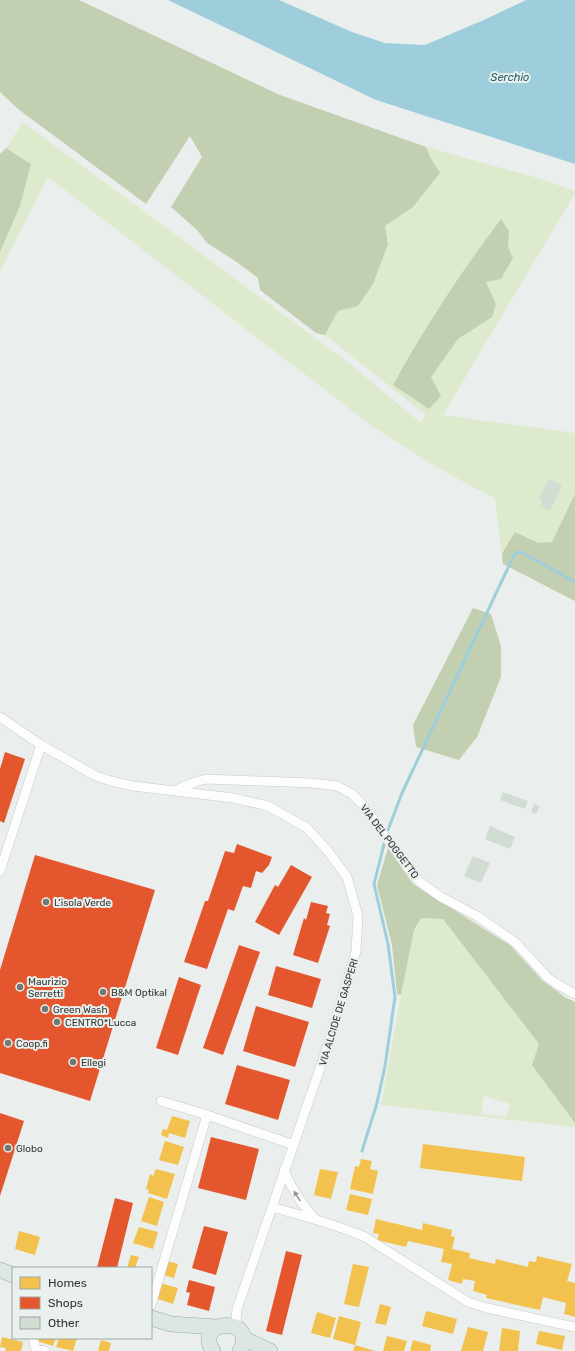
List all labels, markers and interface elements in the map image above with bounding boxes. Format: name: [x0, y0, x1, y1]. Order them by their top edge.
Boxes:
water label: Serchio: [491, 71, 529, 84]
street label: VIA DEL POGGETTO: [357, 802, 421, 881]
marker: L'isola Verde: [41, 897, 51, 907]
place label: L'isola Verde: [54, 897, 111, 909]
street label: VIA ALCIDE DE GASPERI: [317, 957, 361, 1067]
place label: Maurizio Serretti: [28, 976, 67, 1000]
marker: Maurizio Serretti: [15, 982, 25, 992]
marker: B&M Optikal: [98, 987, 108, 997]
place label: B&M Optikal: [111, 987, 167, 999]
marker: Green Wash: [40, 1004, 50, 1014]
place label: Green Wash: [53, 1004, 108, 1016]
marker: CENTRO*Lucca: [52, 1017, 62, 1027]
place label: CENTRO*Lucca: [65, 1017, 136, 1029]
marker: Coop.fi: [3, 1038, 13, 1048]
place label: Coop.fi: [16, 1038, 48, 1050]
marker: Ellegi: [68, 1057, 78, 1067]
place label: Ellegi: [81, 1057, 106, 1069]
marker: Globo: [3, 1143, 13, 1153]
place label: Globo: [16, 1143, 43, 1155]
one-way arrow: [293, 1191, 301, 1202]
legend: [12, 1267, 152, 1339]
text: Homes: [48, 1276, 87, 1290]
text: Shops: [48, 1296, 83, 1310]
text: Other: [48, 1316, 80, 1330]

